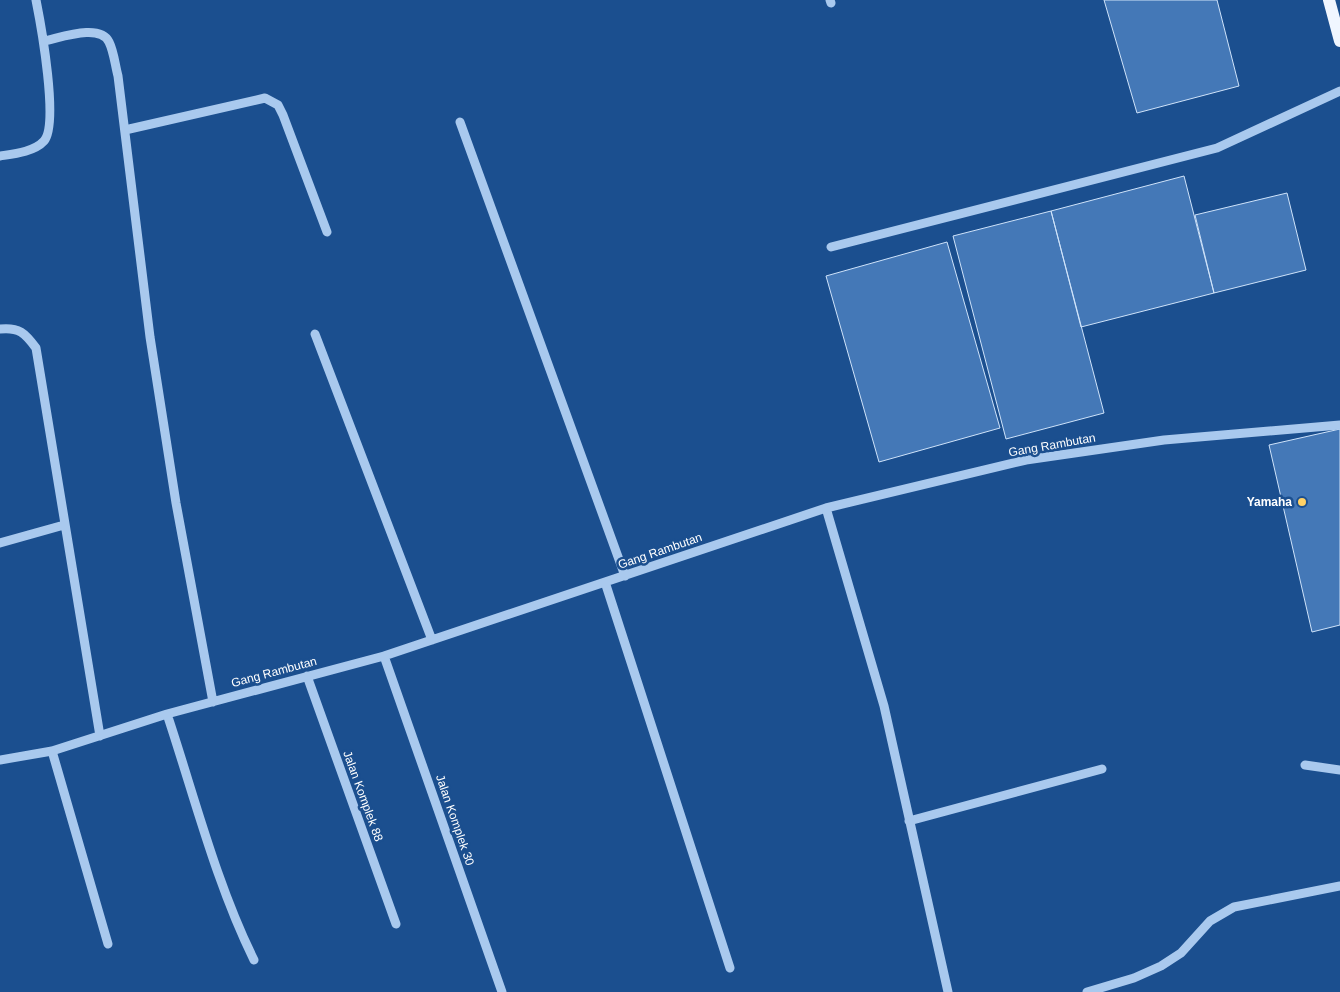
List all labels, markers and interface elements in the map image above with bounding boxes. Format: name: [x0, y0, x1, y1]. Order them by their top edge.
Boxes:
street label: Gang Rambutan: [1007, 430, 1097, 460]
place label: Yamaha: [1247, 495, 1292, 509]
marker: Yamaha: [1296, 496, 1308, 508]
street label: Gang Rambutan: [616, 530, 704, 572]
street label: Gang Rambutan: [230, 654, 318, 690]
street label: Jalan Komplek 88: [340, 749, 386, 844]
street label: Jalan Komplek 30: [433, 773, 477, 868]

